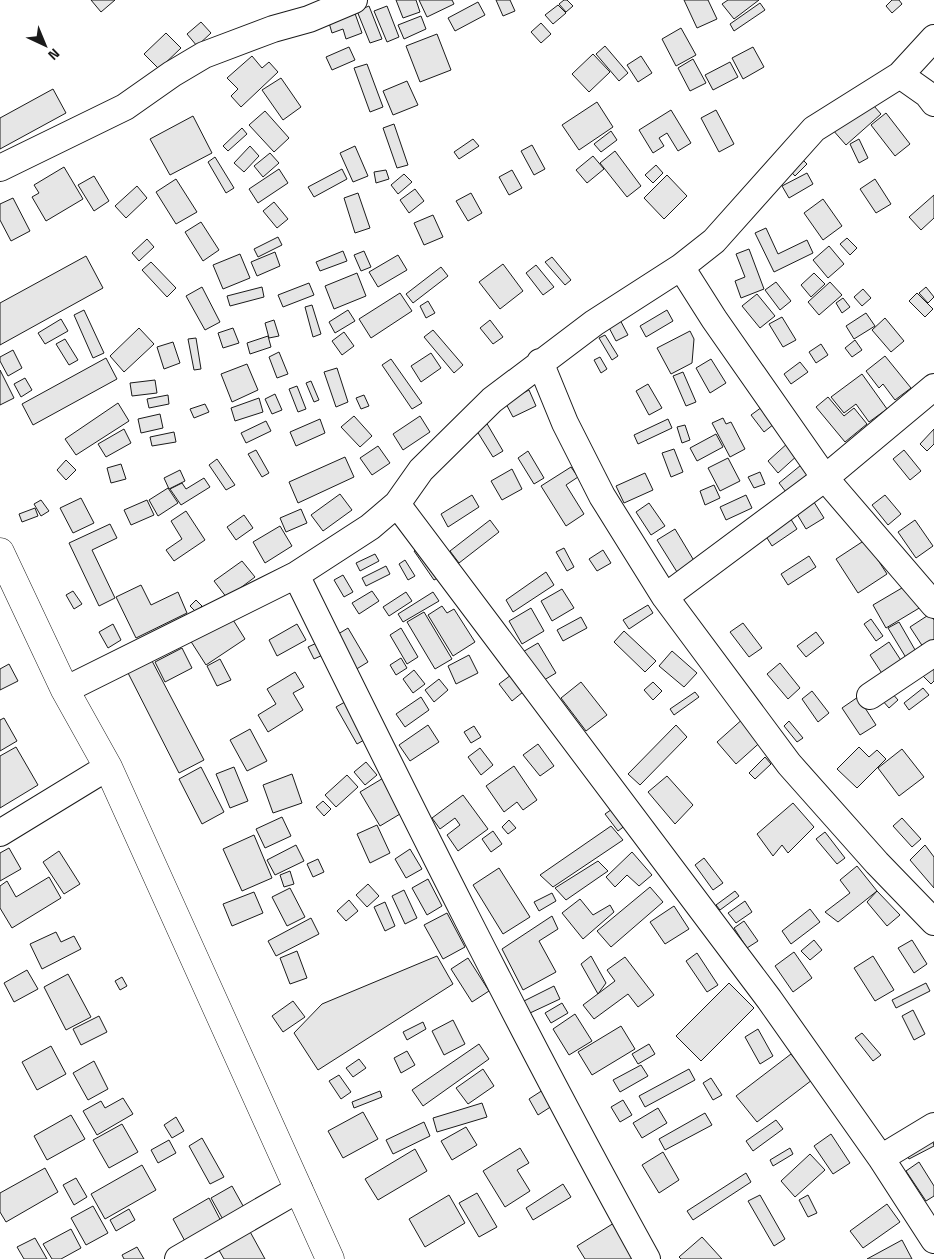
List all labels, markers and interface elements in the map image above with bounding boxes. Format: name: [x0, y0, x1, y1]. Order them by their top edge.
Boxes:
north arrow: [20, 20, 70, 70]
text: N: [44, 44, 65, 66]

